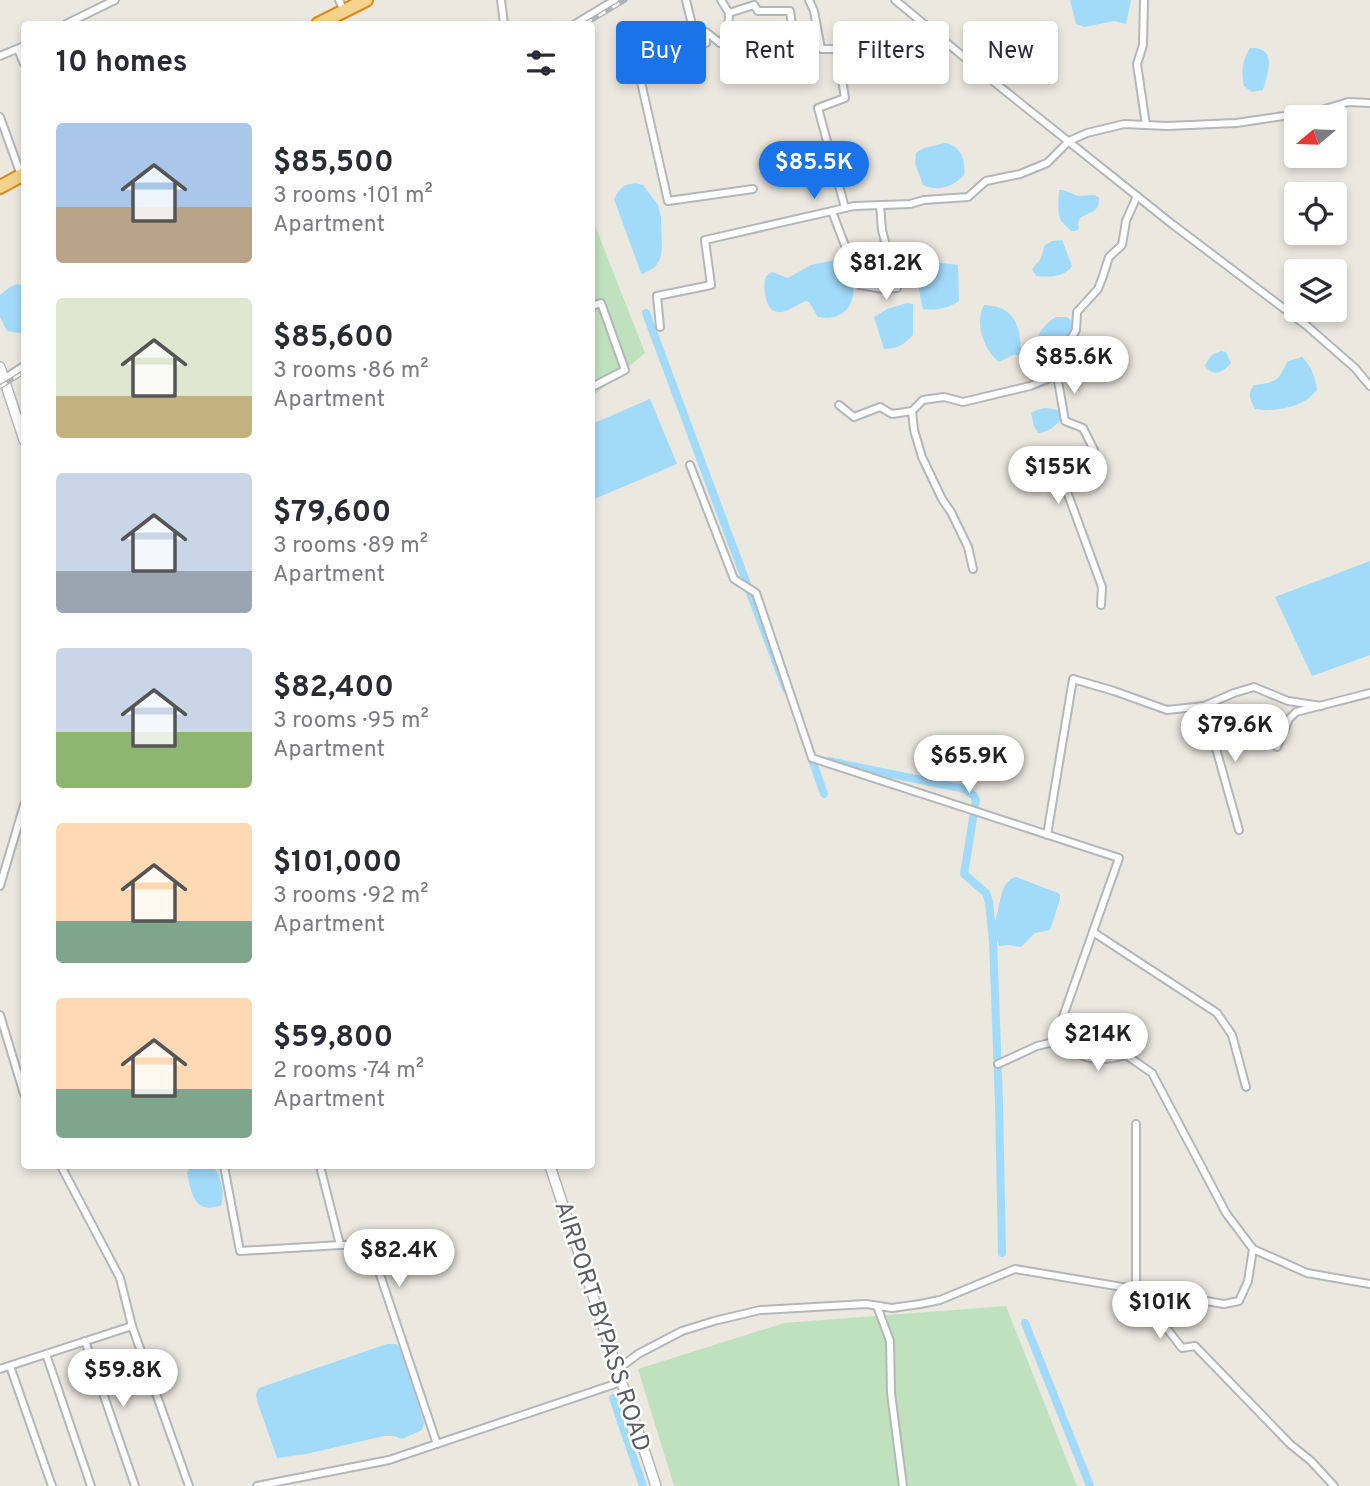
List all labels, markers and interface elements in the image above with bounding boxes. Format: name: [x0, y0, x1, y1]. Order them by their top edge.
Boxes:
chip: Buy: [616, 21, 706, 84]
chip: Rent: [720, 21, 819, 84]
chip: Filters: [833, 21, 949, 84]
chip: New: [963, 21, 1058, 84]
icon: filters: [522, 44, 560, 82]
text: 10 homes: [56, 45, 187, 82]
north arrow: [1284, 105, 1348, 168]
map controls: [1284, 105, 1347, 322]
pin: $85.5K: [757, 142, 871, 201]
text: $85,500: [273, 145, 394, 182]
text: $85.5K: [775, 149, 853, 178]
icon: home: [112, 151, 196, 235]
text: 3 rooms · 101 m²: [273, 182, 433, 211]
button: locate: [1284, 182, 1347, 245]
text: Apartment: [273, 211, 385, 240]
pin: $81.2K: [829, 243, 943, 302]
text: $81.2K: [849, 250, 923, 279]
button: layers: [1284, 259, 1347, 322]
text: $85,600: [273, 320, 394, 357]
icon: home: [112, 326, 196, 410]
pin: $85.6K: [1017, 336, 1131, 396]
text: $85.6K: [1035, 344, 1113, 373]
text: 3 rooms · 86 m²: [273, 357, 429, 386]
text: Apartment: [273, 386, 385, 415]
pin: $155K: [1009, 447, 1107, 506]
text: $155K: [1024, 454, 1092, 483]
text: $79,600: [273, 495, 391, 532]
icon: home: [112, 501, 196, 585]
text: 3 rooms · 89 m²: [273, 532, 428, 561]
text: Apartment: [273, 561, 385, 590]
text: $82,400: [273, 670, 394, 707]
icon: home: [112, 676, 196, 760]
pin: $79.6K: [1178, 704, 1292, 764]
text: 3 rooms · 95 m²: [273, 707, 429, 736]
text: $79.6K: [1197, 712, 1273, 741]
text: Apartment: [273, 736, 385, 765]
pin: $65.9K: [912, 736, 1026, 795]
text: $65.9K: [930, 743, 1008, 772]
text: $101,000: [273, 845, 402, 882]
icon: home: [112, 851, 196, 935]
text: 3 rooms · 92 m²: [273, 882, 429, 911]
text: Apartment: [273, 911, 385, 940]
pin: $214K: [1049, 1014, 1147, 1073]
text: $59,800: [273, 1020, 393, 1057]
text: $214K: [1064, 1021, 1132, 1050]
icon: home: [112, 1026, 196, 1110]
text: 2 rooms · 74 m²: [273, 1057, 424, 1086]
text: Apartment: [273, 1086, 385, 1115]
street label: AIRPORT BYPASS ROAD: [546, 1197, 656, 1456]
pin: $82.4K: [342, 1230, 456, 1289]
text: $82.4K: [360, 1237, 438, 1266]
pin: $101K: [1111, 1282, 1209, 1341]
text: $101K: [1128, 1289, 1192, 1318]
pin: $59.8K: [66, 1350, 180, 1409]
text: $59.8K: [84, 1357, 162, 1386]

